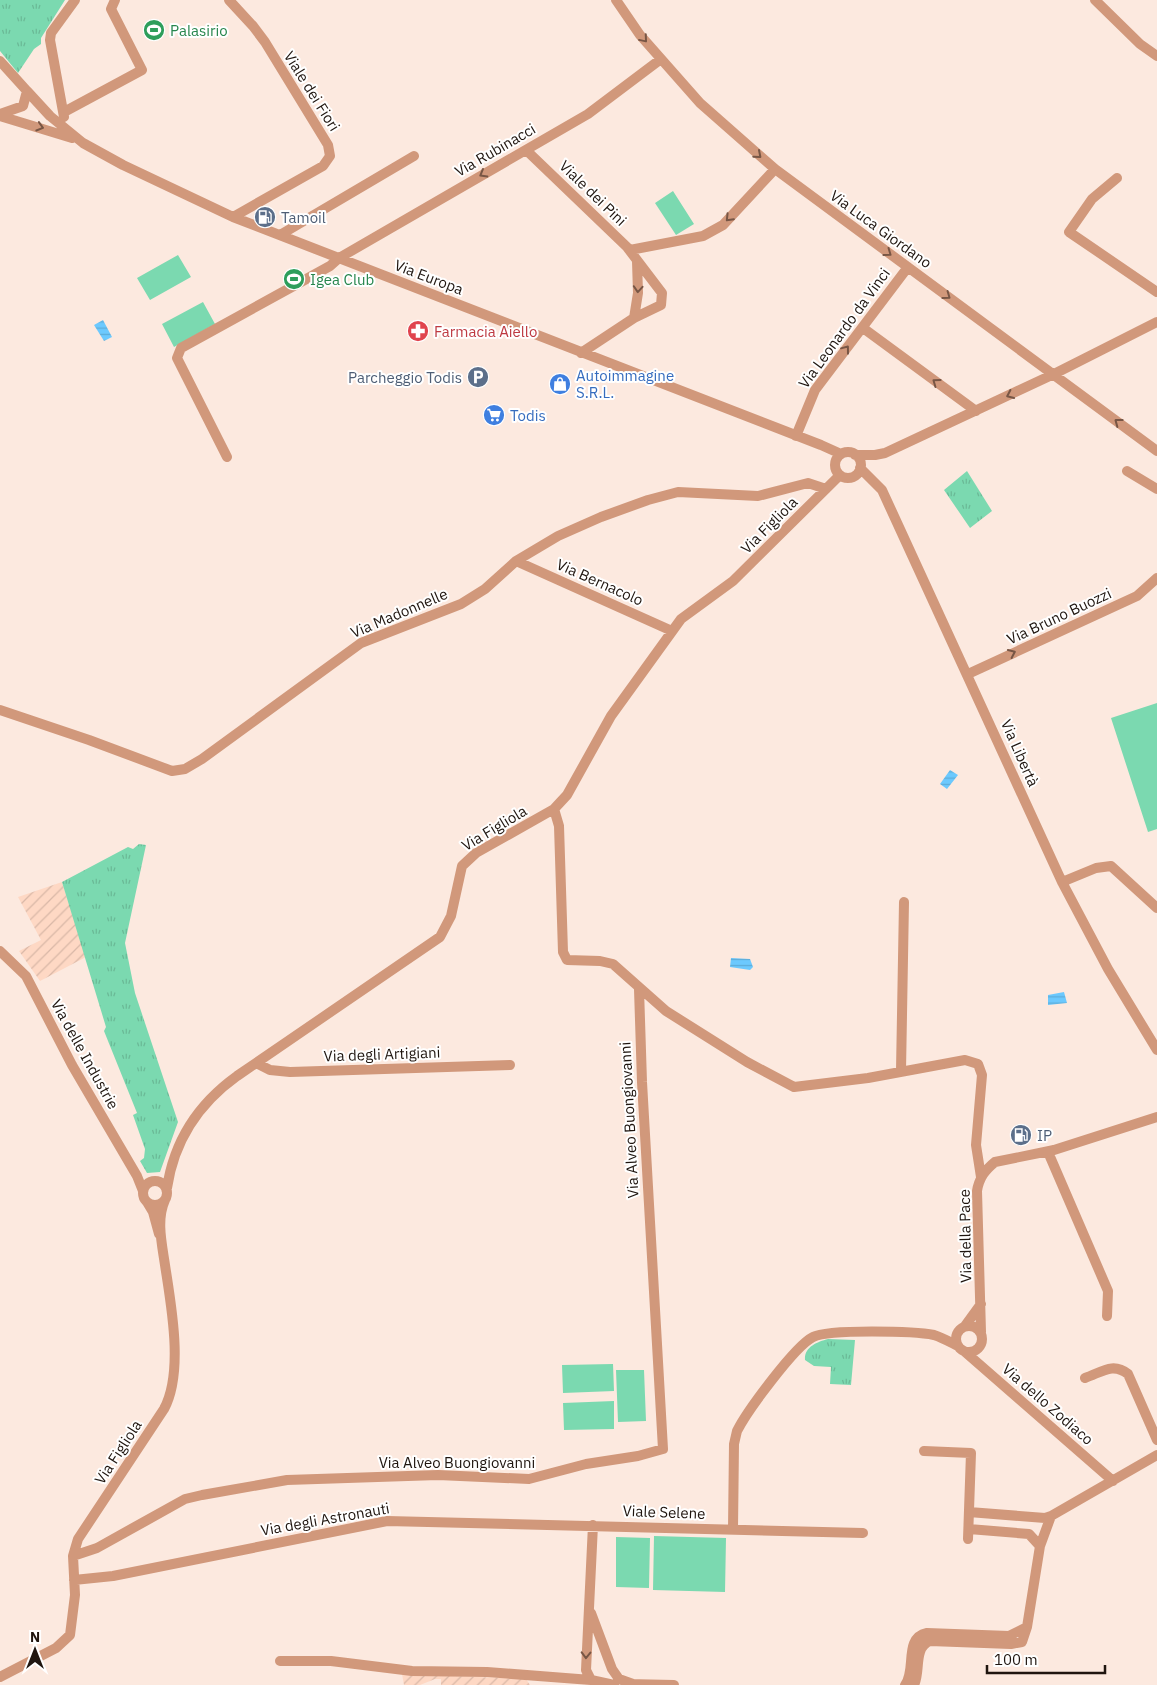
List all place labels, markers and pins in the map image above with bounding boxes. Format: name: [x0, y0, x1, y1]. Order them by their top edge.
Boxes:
sports icon: Palasirio: [142, 18, 166, 42]
place label: Palasirio: [170, 21, 228, 40]
fuel station icon: Tamoil: [253, 205, 277, 229]
place label: Tamoil: [281, 208, 326, 227]
sports icon: Igea Club: [282, 267, 306, 291]
place label: Igea Club: [310, 270, 374, 289]
pharmacy icon: Farmacia Aiello: [406, 319, 430, 343]
place label: Farmacia Aiello: [434, 322, 537, 341]
parking icon: Parcheggio Todis: [466, 365, 490, 389]
place label: Autoimmagine S.R.L.: [576, 366, 674, 402]
place label: Parcheggio Todis: [348, 368, 462, 387]
shop icon: Autoimmagine S.R.L.: [548, 372, 572, 396]
supermarket icon: Todis: [482, 403, 506, 427]
place label: Todis: [510, 406, 546, 425]
fuel station icon: IP: [1009, 1123, 1033, 1147]
place label: IP: [1037, 1126, 1052, 1145]

